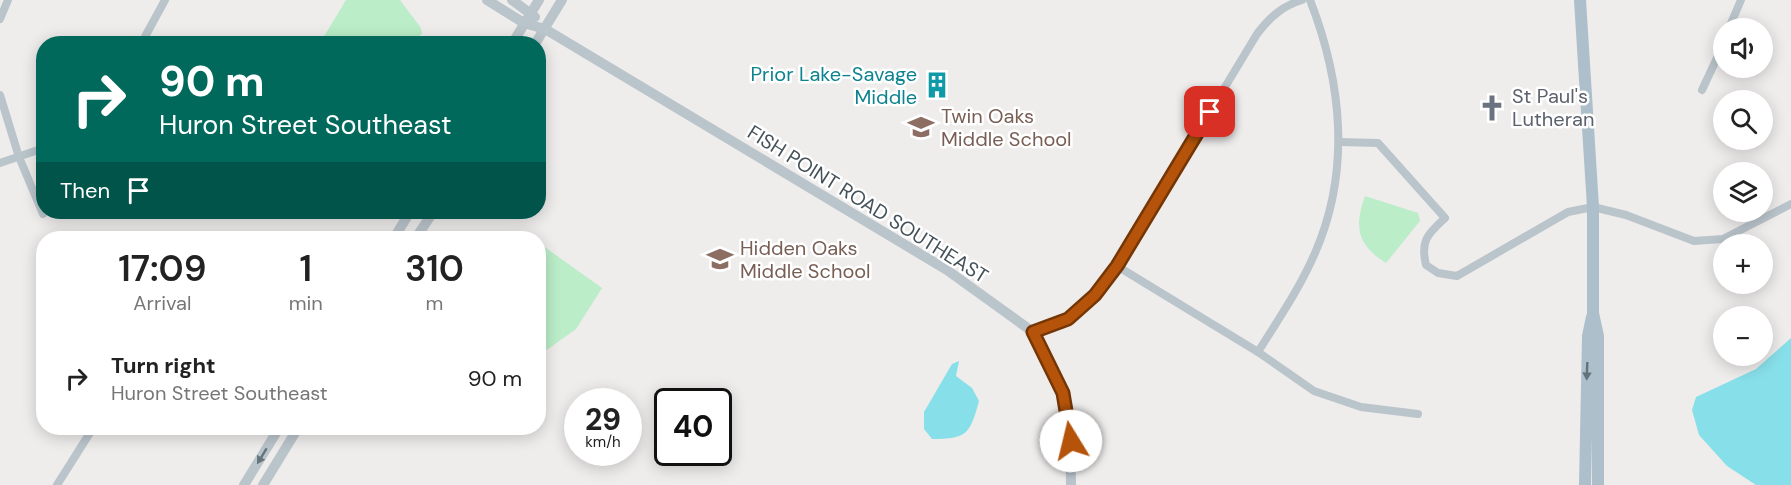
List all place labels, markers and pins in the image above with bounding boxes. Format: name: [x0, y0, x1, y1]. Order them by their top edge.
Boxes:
place label: Prior Lake-Savage Middle: [751, 61, 917, 110]
building icon: Prior Lake-Savage Middle: [922, 70, 952, 100]
place label: St Paul's Lutheran: [1512, 83, 1594, 132]
pin: [1184, 86, 1235, 137]
church icon: St Paul's Lutheran: [1477, 93, 1507, 123]
place label: Twin Oaks Middle School: [941, 103, 1072, 152]
school or university icon: Twin Oaks Middle School: [906, 112, 936, 142]
place label: Hidden Oaks Middle School: [740, 235, 871, 284]
school or university icon: Hidden Oaks Middle School: [705, 244, 735, 274]

